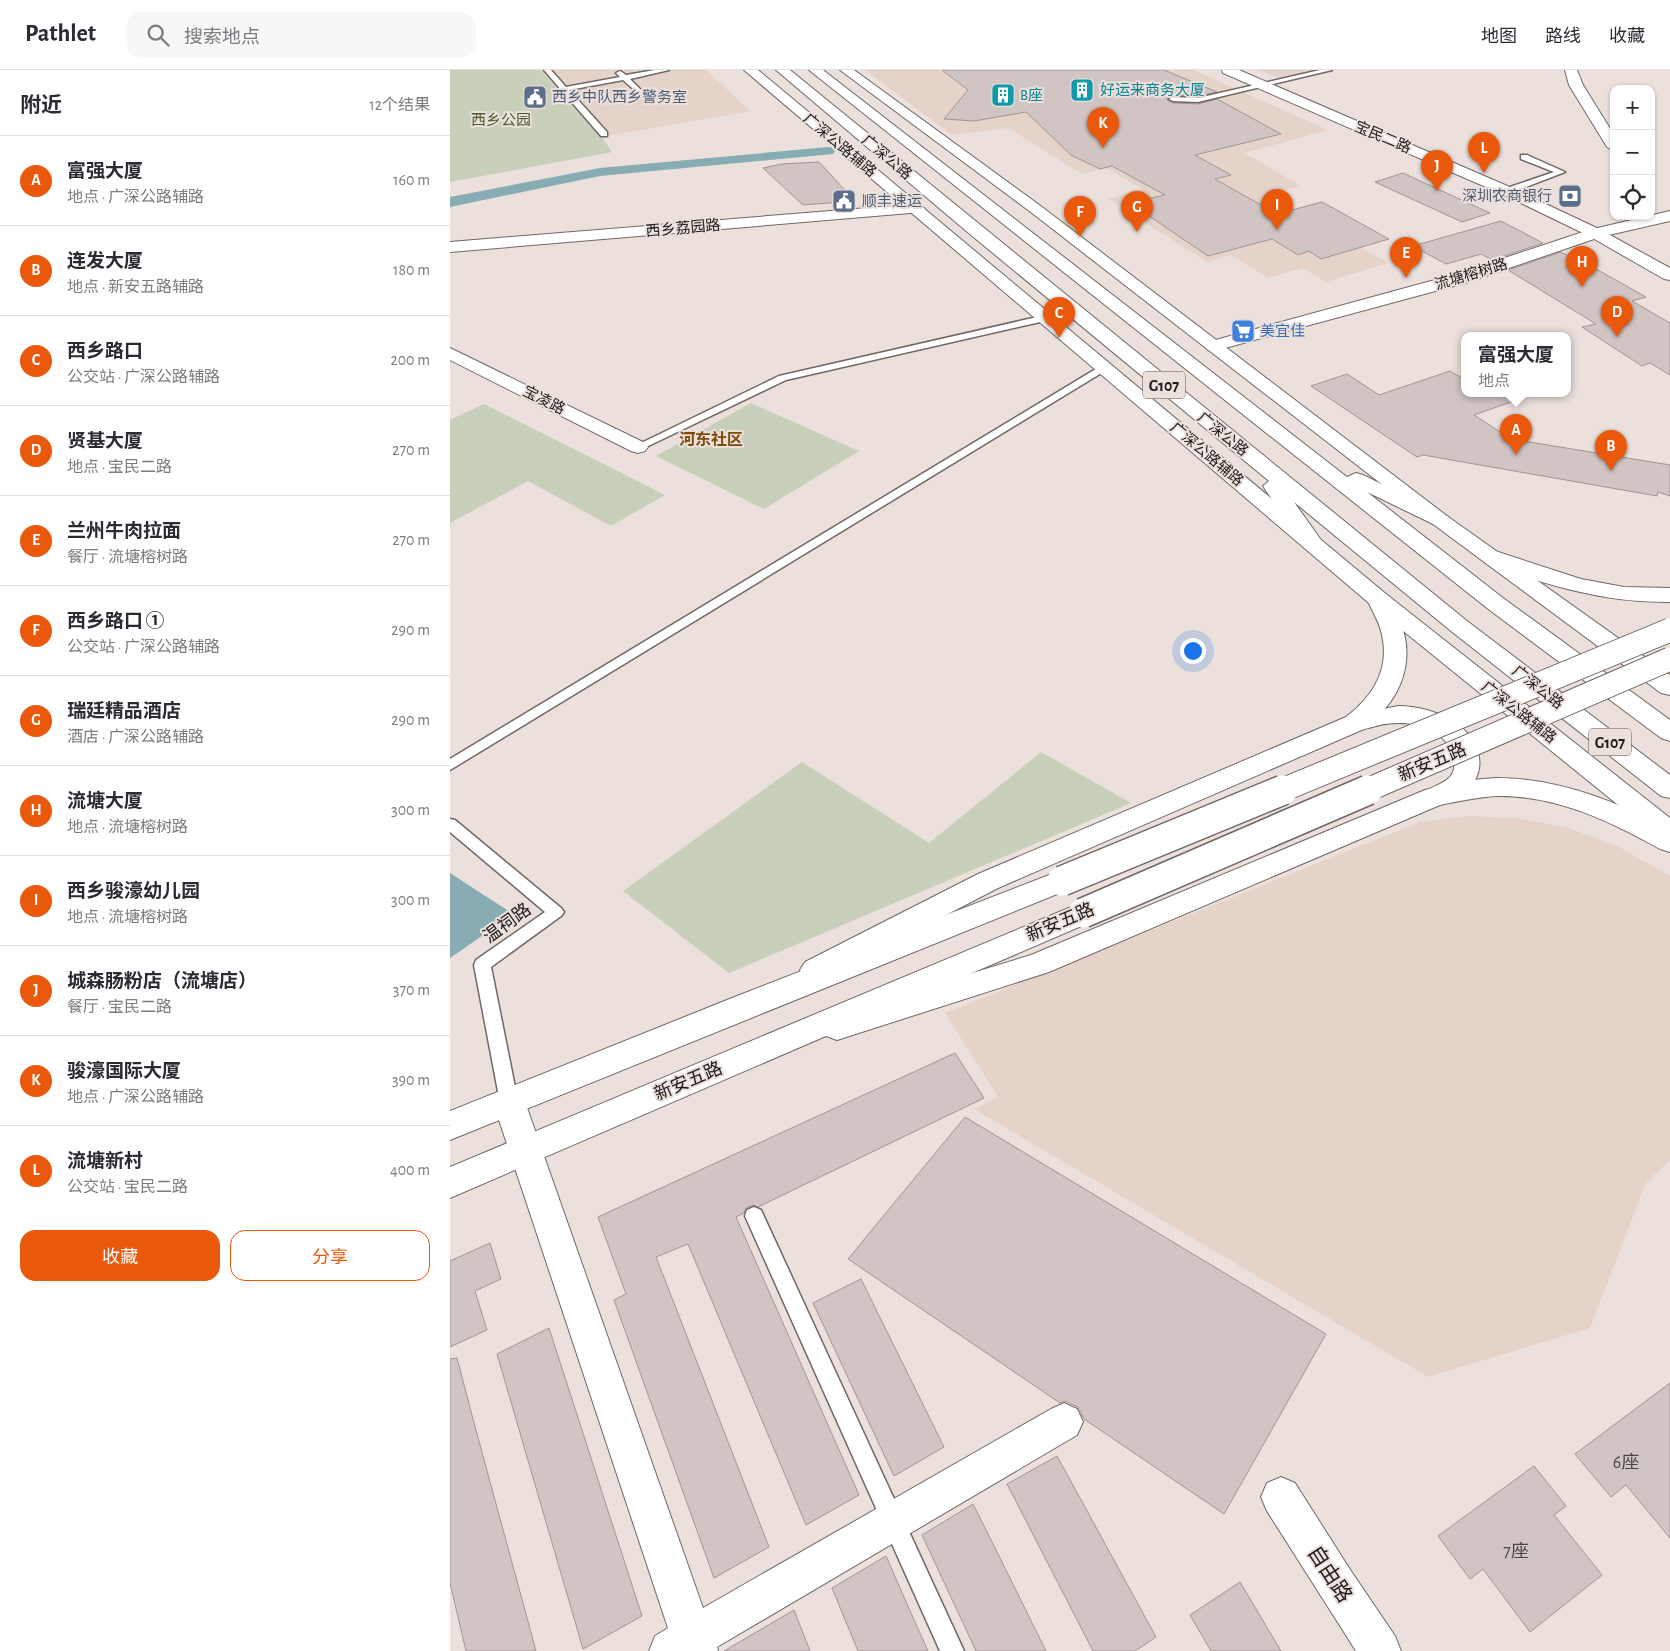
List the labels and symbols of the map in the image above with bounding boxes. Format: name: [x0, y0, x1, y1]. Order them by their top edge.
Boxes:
building icon: 好运来商务大厦: [1069, 77, 1095, 103]
place label: 好运来商务大厦: [1100, 81, 1205, 98]
building icon: B座: [990, 82, 1016, 108]
public building icon: 西乡中队西乡警务室: [522, 84, 548, 110]
place label: B座: [1020, 87, 1043, 103]
place label: 西乡中队西乡警务室: [552, 89, 687, 105]
pin: K: [1087, 107, 1119, 148]
street label: 广深公路辅路: [800, 110, 880, 180]
park label: 西乡公园: [471, 112, 531, 128]
street label: 宝民二路: [1352, 118, 1414, 156]
street label: 广深公路: [859, 132, 915, 182]
pin: L: [1468, 132, 1500, 173]
pin: J: [1421, 150, 1453, 191]
bank icon: 深圳农商银行: [1557, 183, 1583, 209]
public building icon: 顺丰速运: [831, 188, 857, 214]
place label: 深圳农商银行: [1462, 188, 1552, 204]
pin: I: [1261, 189, 1293, 230]
pin: G: [1121, 191, 1153, 232]
place label: 顺丰速运: [862, 193, 922, 209]
pin: F: [1064, 196, 1096, 237]
street label: 西乡荔园路: [645, 217, 721, 239]
pin: E: [1390, 237, 1422, 278]
pin: H: [1566, 246, 1598, 287]
street label: 流塘榕树路: [1432, 254, 1509, 293]
pin: D: [1601, 296, 1633, 337]
pin: C: [1043, 297, 1075, 338]
supermarket icon: 美宜佳: [1230, 318, 1256, 344]
place label: 美宜佳: [1260, 323, 1305, 339]
road number: G107: [1143, 372, 1185, 398]
street label: 宝凌路: [520, 383, 568, 417]
street label: 广深公路: [1195, 409, 1251, 459]
pin: A: [1500, 414, 1532, 455]
street label: 广深公路辅路: [1167, 419, 1247, 489]
district label: 河东社区: [679, 430, 743, 448]
pin: B: [1595, 430, 1627, 471]
your location: [1180, 638, 1206, 664]
street label: 广深公路: [1509, 662, 1567, 712]
street label: 广深公路辅路: [1479, 678, 1559, 746]
road number: G107: [1589, 729, 1631, 756]
street label: 新安五路: [1395, 739, 1469, 785]
street label: 温祠路: [479, 899, 535, 947]
street label: 新安五路: [1023, 899, 1097, 945]
street label: 新安五路: [651, 1058, 725, 1104]
house number: 6座: [1613, 1452, 1639, 1472]
house number: 7座: [1503, 1541, 1529, 1561]
street label: 自由路: [1304, 1542, 1356, 1606]

